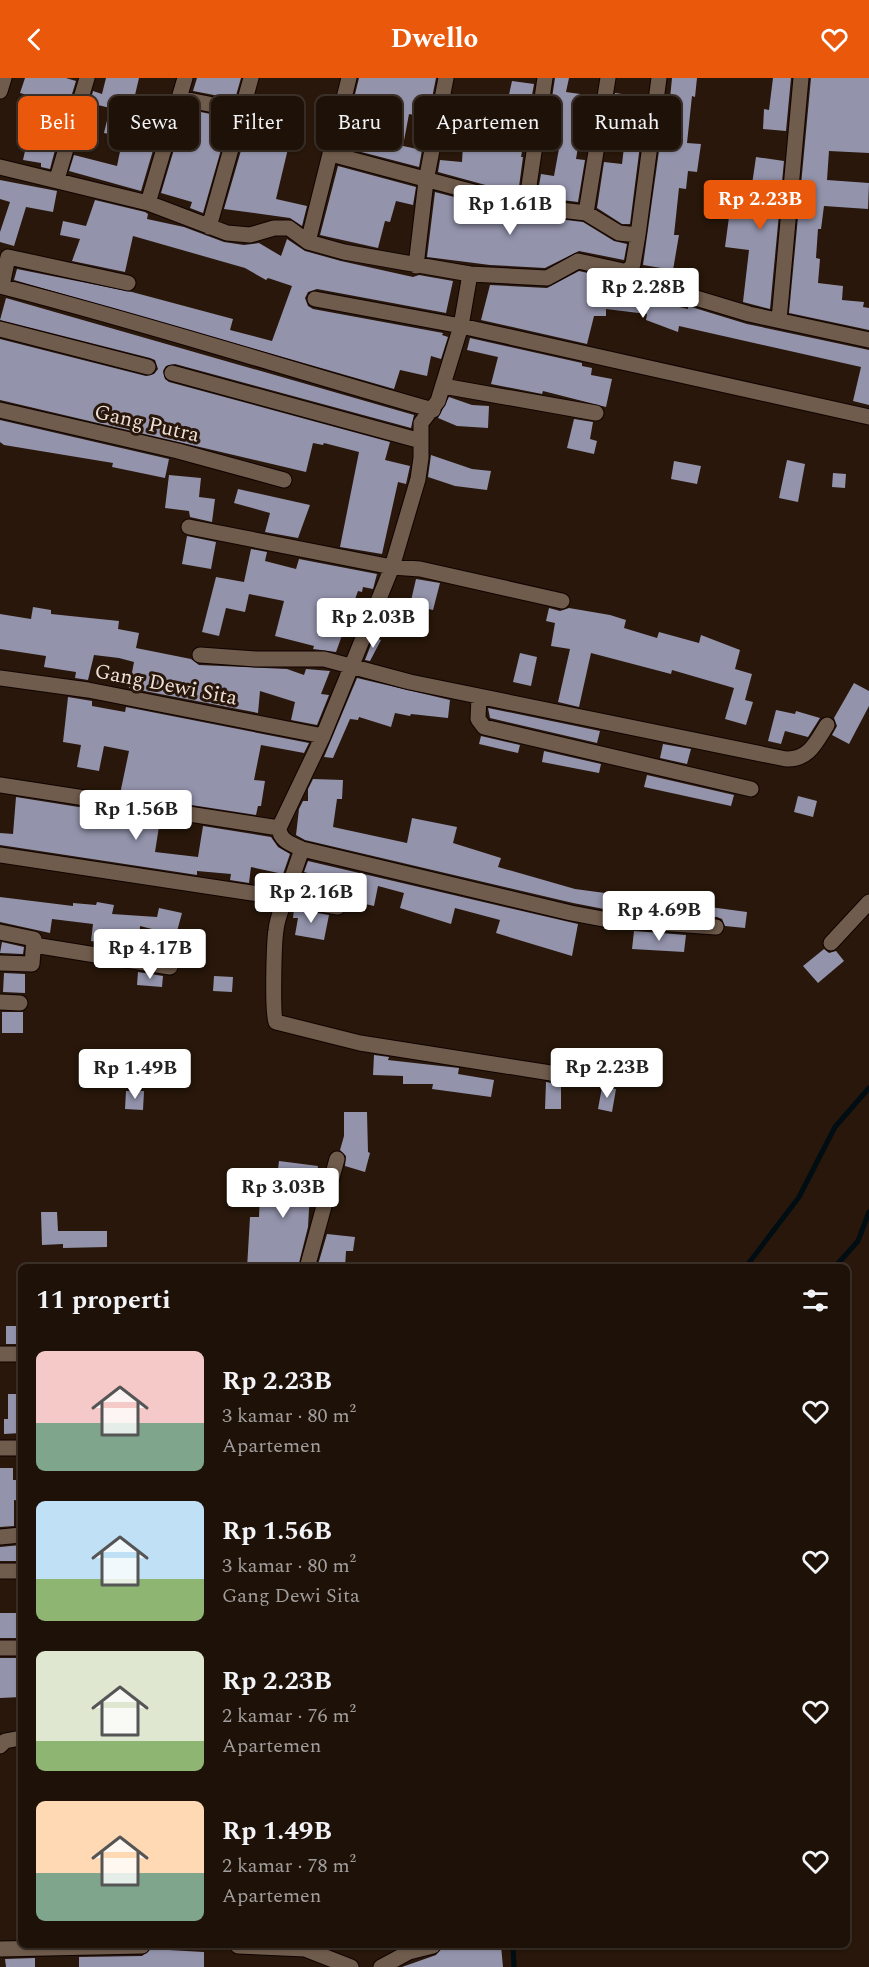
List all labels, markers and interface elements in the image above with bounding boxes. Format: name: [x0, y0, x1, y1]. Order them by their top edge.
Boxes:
text: Dwello: [391, 18, 478, 60]
icon: back: [18, 23, 51, 56]
icon: heart: [818, 23, 851, 56]
chip: Beli: [18, 96, 97, 150]
chip: Sewa: [109, 96, 199, 150]
chip: Filter: [211, 96, 304, 150]
chip: Baru: [316, 96, 402, 150]
chip: Apartemen: [414, 96, 561, 150]
chip: Rumah: [573, 96, 681, 150]
pin: Rp 2.23B: [698, 180, 822, 231]
text: Rp 2.23B: [718, 184, 802, 214]
pin: Rp 1.61B: [448, 185, 572, 236]
text: Rp 1.61B: [468, 189, 552, 219]
pin: Rp 2.28B: [581, 268, 705, 319]
text: Rp 2.28B: [601, 272, 685, 302]
street label: Gang Putra: [91, 396, 203, 452]
pin: Rp 2.03B: [311, 598, 435, 649]
text: Rp 2.03B: [331, 602, 415, 632]
street label: Gang Dewi Sita: [92, 655, 241, 715]
pin: Rp 1.56B: [74, 790, 198, 841]
text: Rp 1.56B: [94, 794, 178, 824]
pin: Rp 2.16B: [249, 873, 373, 924]
text: Rp 2.16B: [269, 877, 353, 907]
pin: Rp 4.69B: [597, 891, 721, 942]
text: Rp 4.69B: [617, 895, 701, 925]
pin: Rp 4.17B: [88, 929, 212, 980]
text: Rp 4.17B: [108, 933, 192, 963]
pin: Rp 2.23B: [545, 1048, 669, 1099]
pin: Rp 1.49B: [73, 1049, 197, 1100]
text: Rp 2.23B: [565, 1052, 649, 1082]
text: Rp 1.49B: [93, 1053, 177, 1083]
pin: Rp 3.03B: [221, 1168, 345, 1219]
text: Rp 3.03B: [241, 1172, 325, 1202]
text: 11 properti: [36, 1280, 171, 1320]
icon: filters: [799, 1284, 832, 1317]
text: Rp 2.23B: [222, 1361, 332, 1401]
icon: home: [84, 1375, 156, 1447]
icon: heart: [799, 1395, 832, 1428]
text: 3 kamar · 80 m²: [222, 1401, 356, 1431]
text: Apartemen: [222, 1431, 321, 1461]
text: Rp 1.56B: [222, 1511, 332, 1551]
icon: home: [84, 1525, 156, 1597]
icon: heart: [799, 1545, 832, 1578]
text: 3 kamar · 80 m²: [222, 1551, 356, 1581]
text: Gang Dewi Sita: [222, 1581, 360, 1611]
text: Rp 2.23B: [222, 1661, 332, 1701]
icon: home: [84, 1675, 156, 1747]
icon: heart: [799, 1695, 832, 1728]
text: 2 kamar · 76 m²: [222, 1701, 356, 1731]
text: Apartemen: [222, 1731, 321, 1761]
text: Rp 1.49B: [222, 1811, 332, 1851]
icon: home: [84, 1825, 156, 1897]
icon: heart: [799, 1845, 832, 1878]
text: 2 kamar · 78 m²: [222, 1851, 356, 1881]
text: Apartemen: [222, 1881, 321, 1911]

